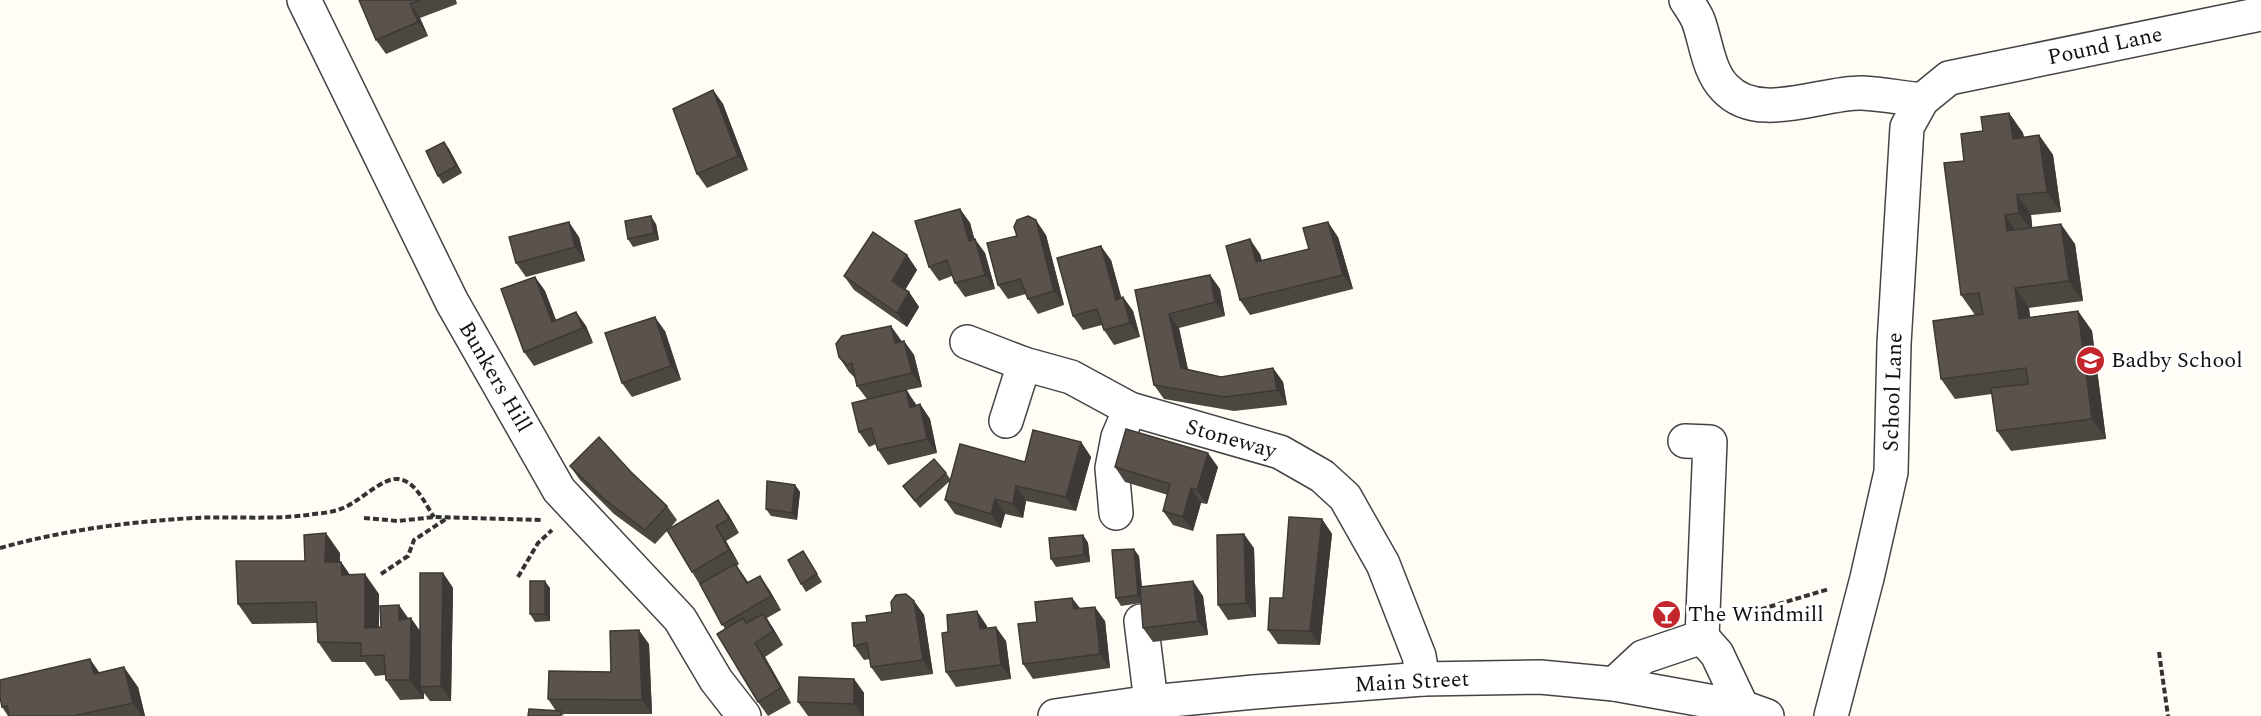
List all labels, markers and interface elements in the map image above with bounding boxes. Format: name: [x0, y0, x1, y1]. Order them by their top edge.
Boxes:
street label: Pound Lane: [2045, 18, 2165, 74]
street label: Bunkers Hill: [450, 315, 540, 439]
street label: School Lane: [1874, 332, 1912, 452]
school or university icon: Badby School: [2074, 344, 2106, 376]
place label: Badby School: [2111, 344, 2243, 377]
street label: Stoneway: [1182, 410, 1282, 468]
bar icon: The Windmill: [1651, 598, 1683, 630]
place label: The Windmill: [1688, 598, 1824, 631]
street label: Main Street: [1354, 663, 1470, 701]

